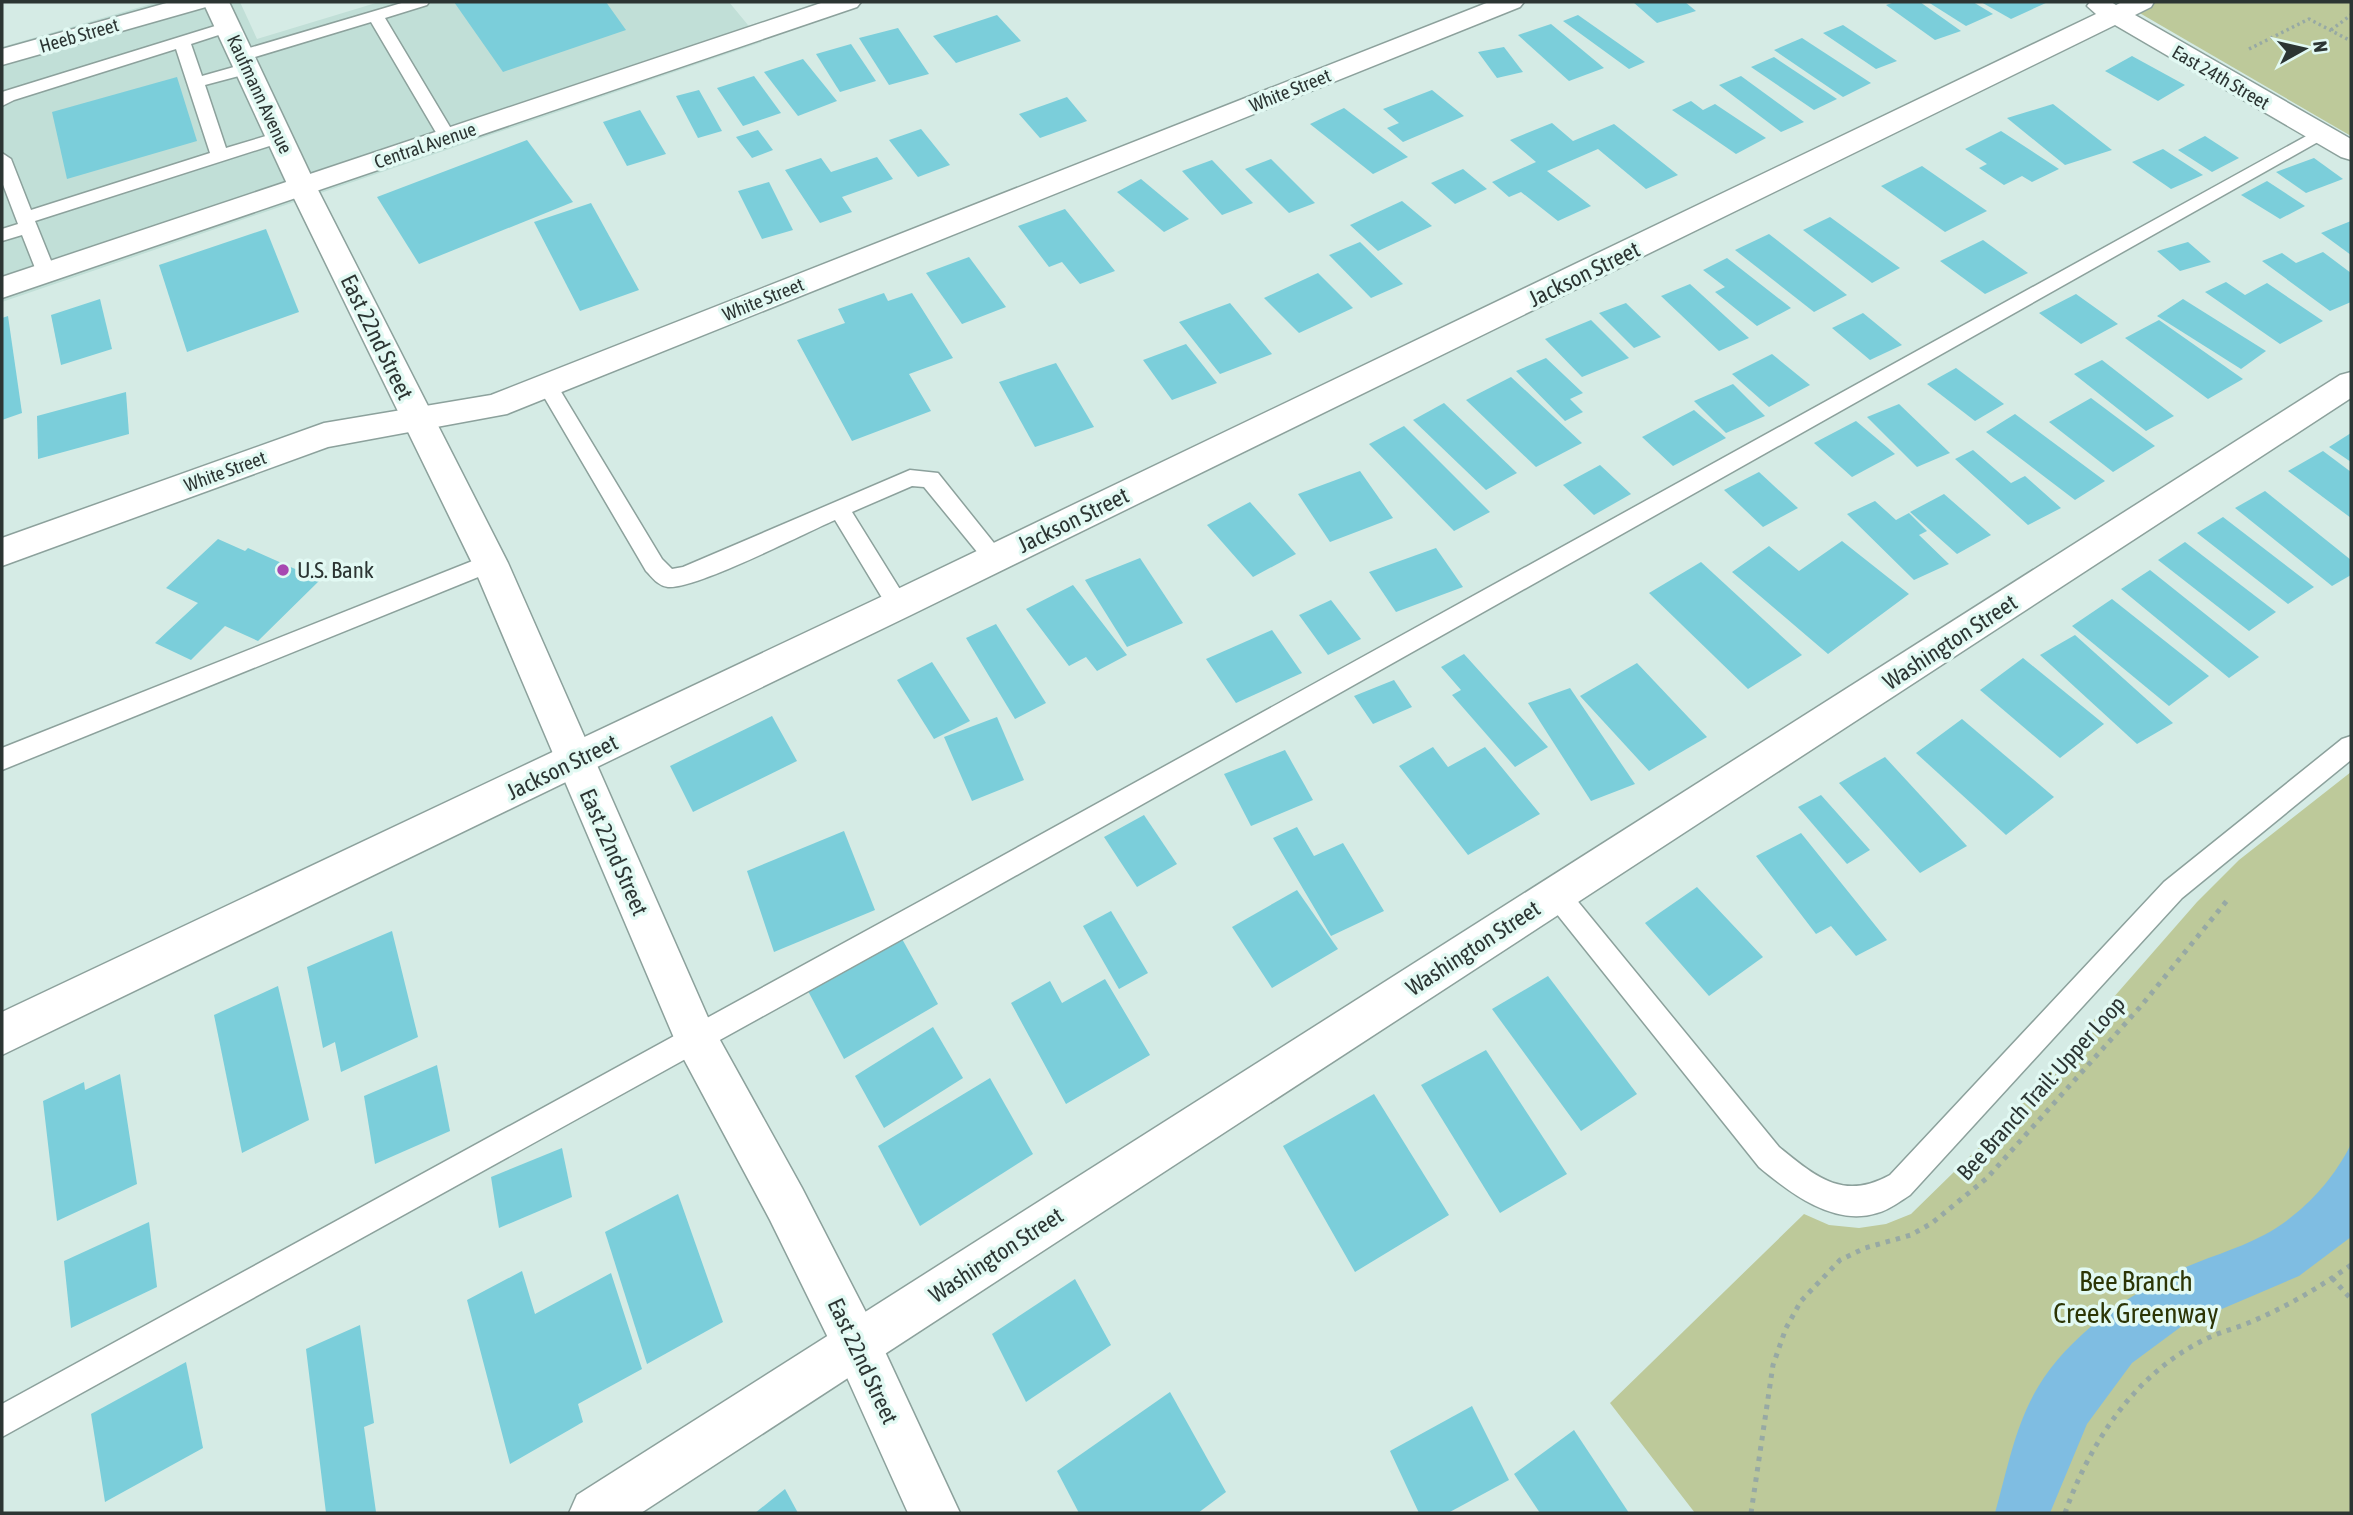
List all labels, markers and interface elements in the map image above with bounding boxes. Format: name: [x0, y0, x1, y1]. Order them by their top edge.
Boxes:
street label: Heeb Street: [37, 13, 121, 57]
north arrow: [2269, 14, 2339, 84]
street label: Kaufmann Avenue: [223, 31, 297, 157]
street label: East 24th Street: [2168, 40, 2274, 114]
text: N: [2309, 40, 2333, 54]
street label: White Street: [1246, 64, 1334, 116]
street label: Central Avenue: [371, 117, 479, 173]
street label: Jackson Street: [1524, 236, 1644, 312]
street label: East 22nd Street: [336, 270, 418, 404]
street label: White Street: [719, 273, 807, 325]
street label: White Street: [181, 446, 269, 496]
street label: Jackson Street: [1013, 482, 1133, 558]
place label: U.S. Bank: [297, 557, 374, 583]
marker: U.S. Bank: [275, 562, 291, 578]
street label: Washington Street: [1878, 589, 2022, 695]
street label: Jackson Street: [502, 729, 622, 805]
street label: East 22nd Street: [575, 785, 653, 919]
street label: Washington Street: [1401, 895, 1545, 1001]
street label: Bee Branch Trail: Upper Loop: [1952, 991, 2130, 1185]
street label: Washington Street: [924, 1202, 1068, 1308]
park label: Bee Branch Creek Greenway: [2053, 1265, 2219, 1329]
street label: East 22nd Street: [823, 1294, 903, 1428]

